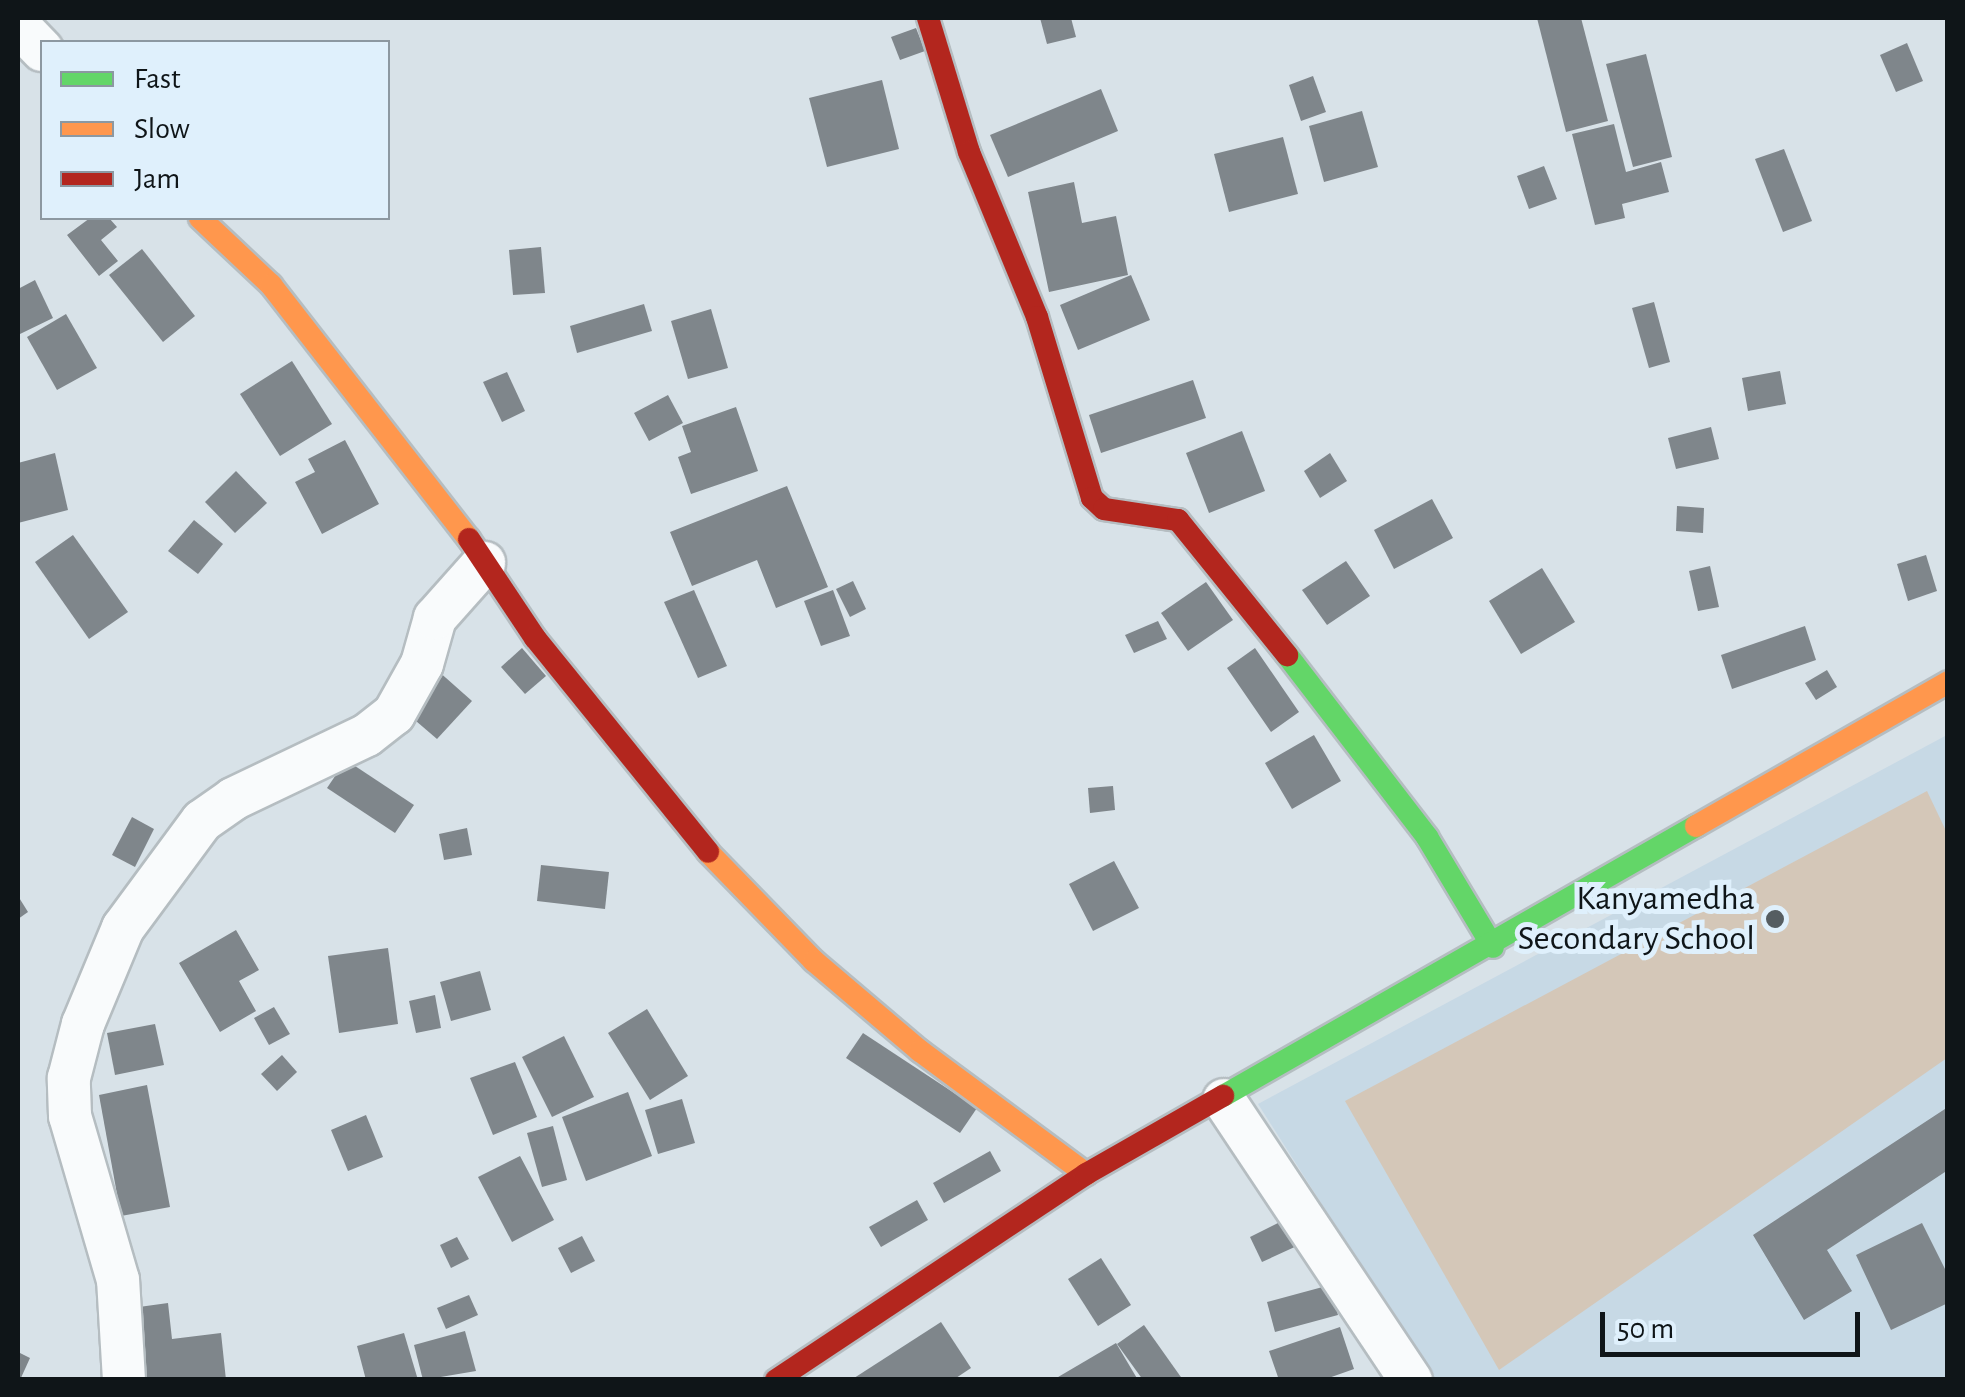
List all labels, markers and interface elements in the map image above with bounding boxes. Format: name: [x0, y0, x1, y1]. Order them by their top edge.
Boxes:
legend: [40, 40, 390, 220]
text: Fast: [134, 64, 181, 94]
text: Slow: [134, 114, 190, 144]
text: Jam: [134, 164, 180, 194]
place label: Kanyamedha Secondary School: [1518, 878, 1755, 960]
marker: Kanyamedha Secondary School: [1764, 908, 1786, 930]
scale bar: [1605, 1292, 1865, 1354]
text: 50 m: [1617, 1314, 1674, 1344]

